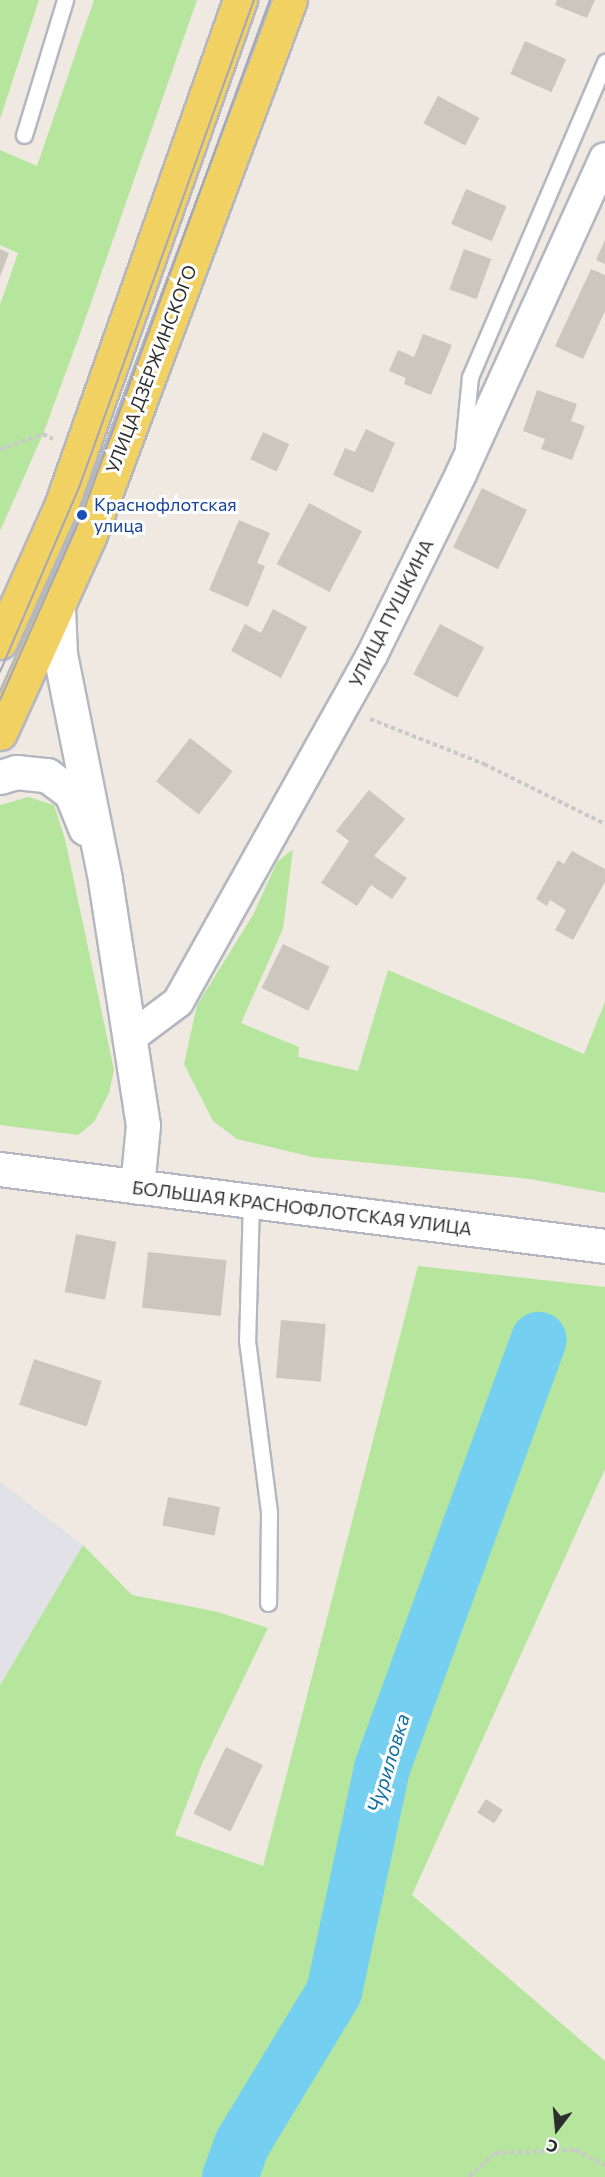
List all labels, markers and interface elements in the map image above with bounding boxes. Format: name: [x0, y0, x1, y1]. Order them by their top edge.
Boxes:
street label: УЛИЦА ДЗЕРЖИНСКОГО: [101, 262, 201, 476]
place label: Краснофлотская улица: [94, 494, 237, 536]
marker: Краснофлотская улица: [75, 508, 89, 522]
street label: УЛИЦА ПУШКИНА: [344, 535, 438, 691]
street label: БОЛЬШАЯ КРАСНОФЛОТСКАЯ УЛИЦА: [131, 1176, 473, 1240]
water label: Чуриловка: [362, 1711, 414, 1815]
north arrow: [527, 2099, 587, 2159]
text: С: [544, 2136, 560, 2157]

